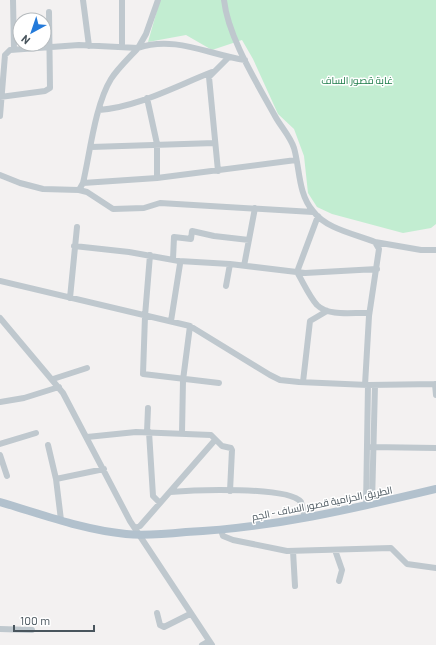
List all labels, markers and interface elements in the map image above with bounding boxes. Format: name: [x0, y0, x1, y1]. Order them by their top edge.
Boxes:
north arrow: [12, 12, 52, 52]
text: N: [18, 33, 32, 47]
park label: غابة قصور الساف: [321, 74, 393, 86]
street label: الطريق الحزامية قصور الساف - الجم: [251, 483, 394, 524]
scale bar: [14, 607, 94, 633]
text: 100 m: [20, 613, 50, 627]

